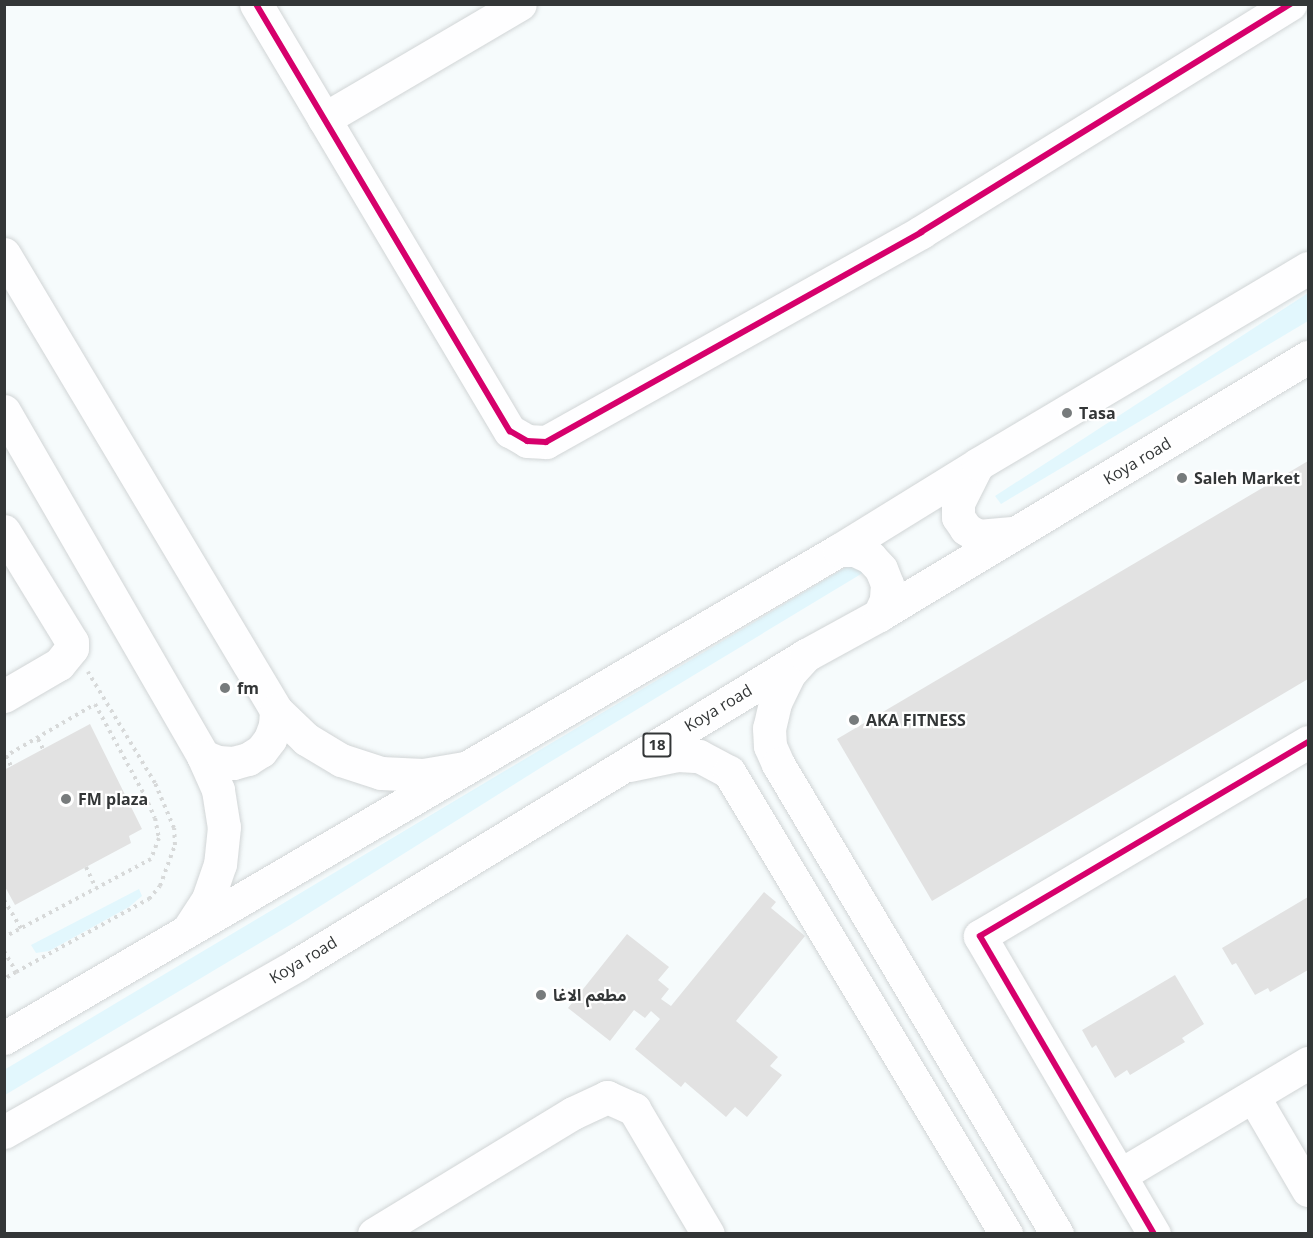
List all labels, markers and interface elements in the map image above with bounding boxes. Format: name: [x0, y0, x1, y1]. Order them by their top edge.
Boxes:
place label: Tasa: [1079, 403, 1116, 423]
marker: Tasa: [1060, 406, 1074, 420]
street label: Koya road: [1100, 433, 1174, 489]
place label: Saleh Market: [1194, 468, 1300, 488]
marker: Saleh Market: [1175, 471, 1189, 485]
place label: fm: [237, 678, 259, 698]
street label: Koya road: [681, 680, 755, 736]
marker: fm: [218, 681, 232, 695]
place label: AKA FITNESS: [866, 710, 966, 730]
marker: AKA FITNESS: [847, 713, 861, 727]
road number: 18: [642, 733, 672, 757]
place label: FM plaza: [78, 789, 148, 809]
marker: FM plaza: [59, 792, 73, 806]
street label: Koya road: [266, 932, 340, 988]
place label: مطعم الاغا: [553, 985, 627, 1005]
marker: مطعم الاغا: [534, 988, 548, 1002]

